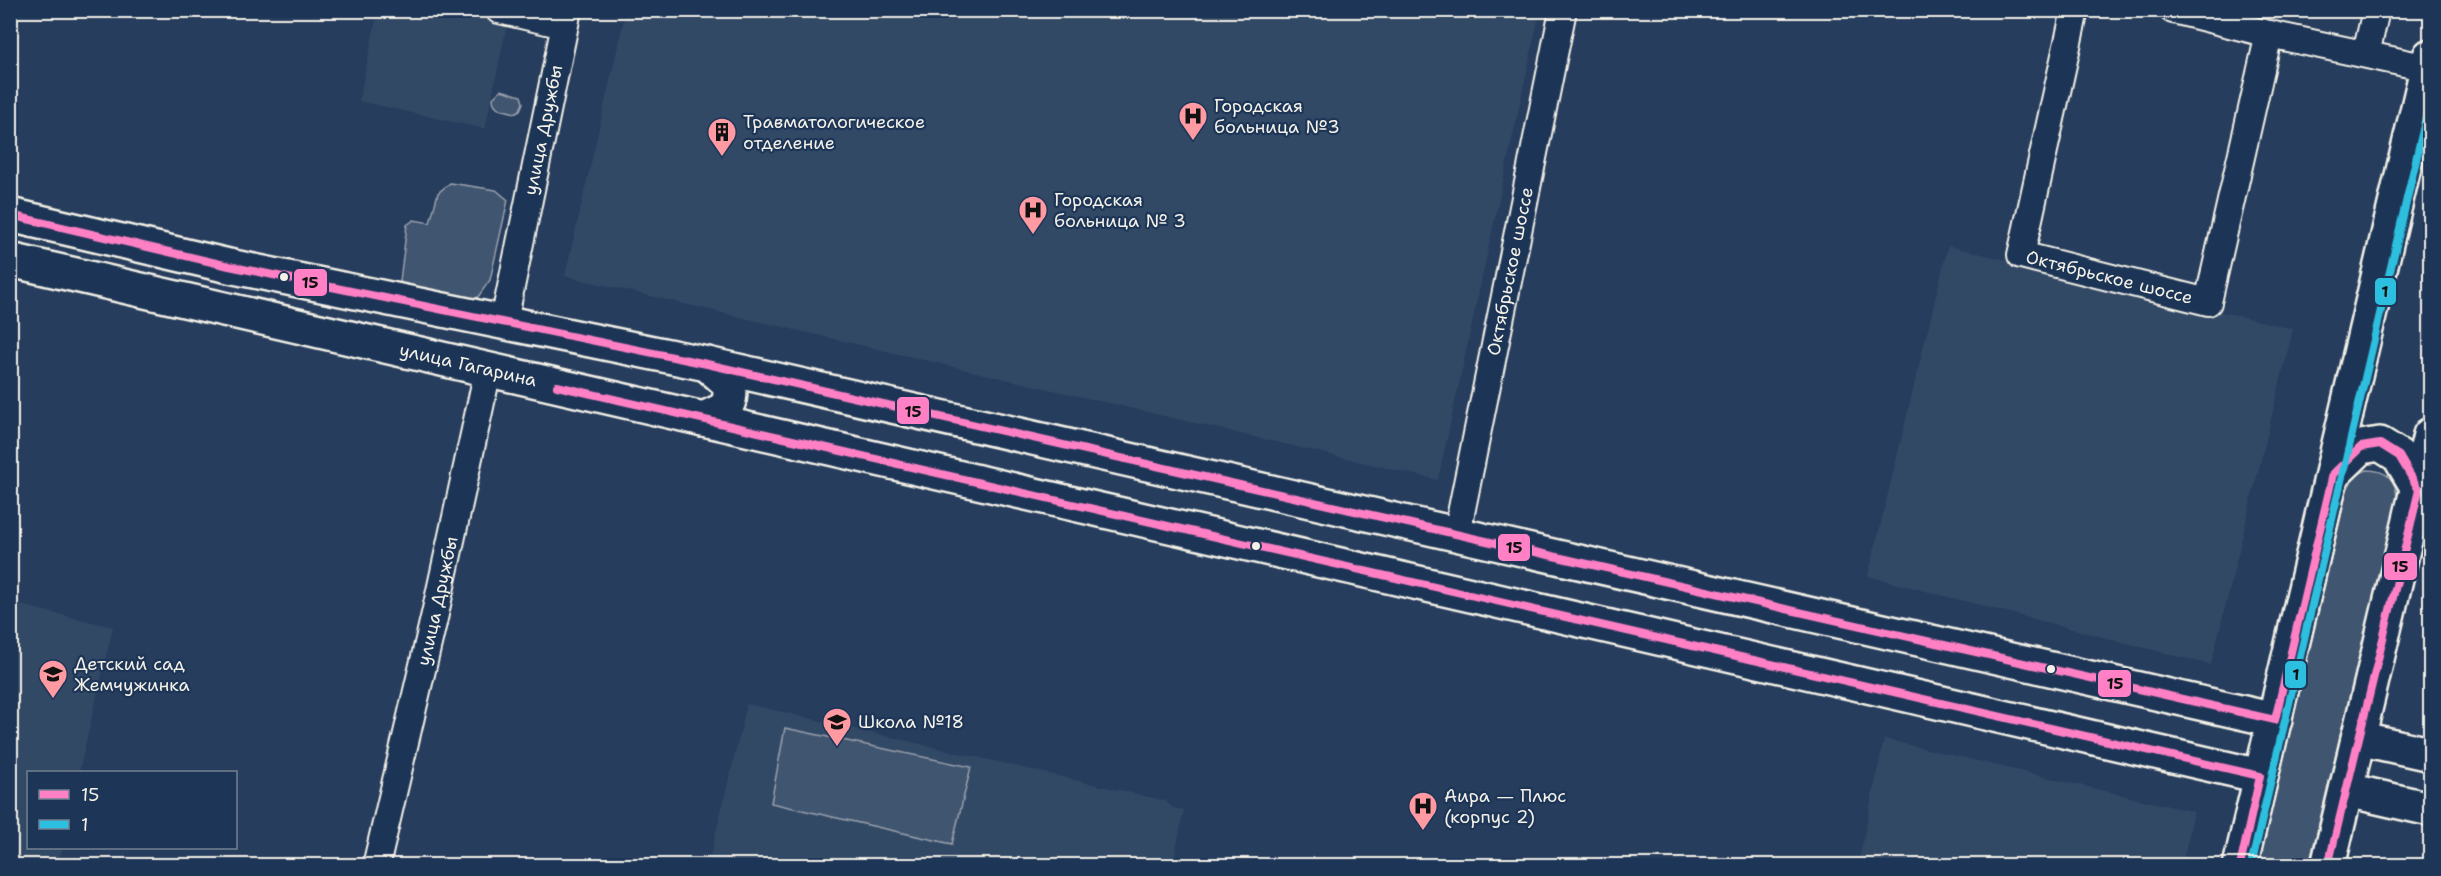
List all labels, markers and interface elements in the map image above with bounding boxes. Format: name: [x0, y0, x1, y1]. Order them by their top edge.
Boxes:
street label: улица Дружбы: [518, 63, 568, 197]
place label: Городская больница №3: [1214, 94, 1340, 139]
hospital icon: Городская больница №3: [1177, 100, 1209, 142]
place label: Травматологическое отделение: [743, 110, 925, 155]
building icon: Травматологическое отделение: [706, 116, 738, 158]
street label: Октябрьское шоссе: [1481, 185, 1539, 358]
place label: Городская больница № 3: [1054, 188, 1186, 233]
hospital icon: Городская больница № 3: [1017, 194, 1049, 236]
street label: Октябрьское шоссе: [2023, 245, 2195, 310]
line badge: 15: [293, 268, 328, 297]
unlabelled marker: [278, 271, 290, 283]
text: 15: [301, 272, 319, 293]
line badge: 1: [2374, 277, 2397, 306]
text: 1: [2381, 281, 2389, 302]
street label: улица Гагарина: [397, 338, 539, 392]
line badge: 15: [896, 396, 930, 425]
text: 15: [904, 401, 922, 422]
line badge: 15: [1497, 533, 1531, 562]
street label: улица Дружбы: [411, 534, 464, 668]
text: 15: [1505, 537, 1523, 558]
unlabelled marker: [1250, 540, 1262, 552]
line badge: 15: [2383, 552, 2418, 581]
text: 15: [2391, 556, 2409, 577]
place label: Детский сад Жемчужинка: [74, 652, 190, 697]
school or university icon: Детский сад Жемчужинка: [37, 658, 69, 700]
line badge: 1: [2284, 660, 2307, 689]
unlabelled marker: [2045, 663, 2057, 675]
text: 1: [2292, 664, 2300, 685]
line badge: 15: [2097, 669, 2132, 698]
text: 15: [2106, 673, 2124, 694]
school or university icon: Школа №18: [821, 706, 853, 748]
place label: Школа №18: [858, 710, 964, 734]
legend: [27, 771, 237, 849]
text: 15: [81, 783, 99, 807]
place label: Аира — Плюс (корпус 2): [1444, 784, 1566, 829]
hospital icon: Аира — Плюс (корпус 2): [1407, 790, 1439, 832]
text: 1: [81, 813, 89, 837]

